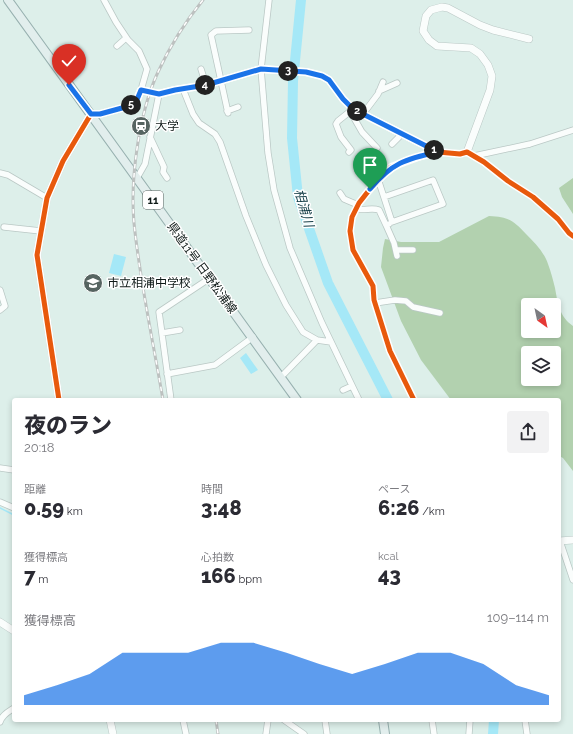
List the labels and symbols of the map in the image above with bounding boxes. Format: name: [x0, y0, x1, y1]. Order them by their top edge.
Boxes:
pin: [52, 44, 86, 85]
pin: 3: [278, 61, 298, 81]
pin: 4: [195, 75, 215, 95]
pin: 5: [121, 95, 141, 115]
pin: 2: [347, 101, 367, 121]
station icon: 大学: [130, 115, 152, 137]
place label: 大学: [155, 119, 179, 133]
pin: 1: [424, 140, 444, 160]
pin: [353, 148, 387, 189]
water label: 相浦川: [291, 187, 317, 231]
road number: 11: [143, 191, 163, 209]
street label: 県道11号 日野松浦線: [164, 220, 240, 316]
school or university icon: 市立相浦中学校: [82, 272, 104, 294]
place label: 市立相浦中学校: [107, 276, 191, 290]
north arrow: [521, 298, 561, 338]

